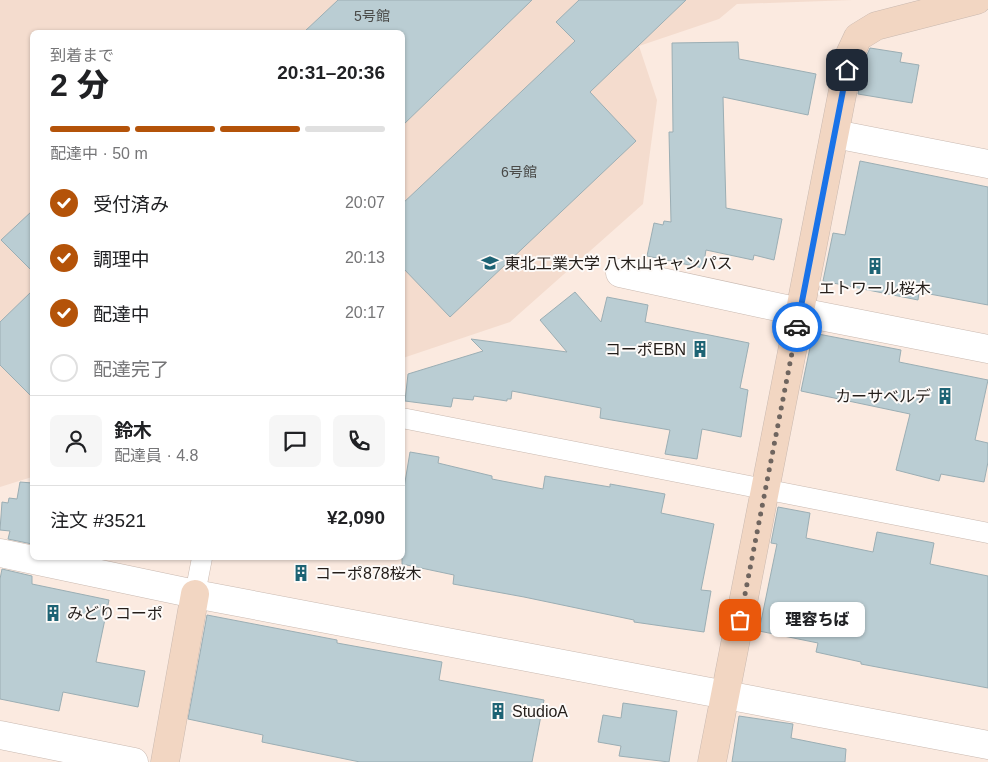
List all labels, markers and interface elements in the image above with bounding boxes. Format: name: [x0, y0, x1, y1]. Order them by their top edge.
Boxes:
house number: 5号館: [354, 8, 390, 24]
text: 到着まで: [50, 47, 114, 64]
pin: [826, 49, 868, 91]
icon: home: [833, 56, 861, 84]
text: 20:31–20:36: [277, 62, 385, 83]
text: 2 分: [50, 67, 109, 103]
text: 配達中 · 50 m: [50, 145, 148, 162]
house number: 6号館: [501, 164, 537, 180]
icon: check: [50, 189, 78, 217]
text: 受付済み: [93, 194, 169, 215]
text: 20:07: [345, 194, 385, 211]
icon: check: [50, 244, 78, 272]
text: 調理中: [93, 249, 150, 270]
text: 20:13: [345, 249, 385, 266]
school or university icon: 東北工業大学 八木山キャンパス: [480, 253, 500, 273]
place label: 東北工業大学 八木山キャンパス: [504, 255, 732, 272]
building icon: エトワール桜木: [865, 256, 885, 276]
place label: エトワール桜木: [819, 280, 931, 297]
icon: check: [50, 299, 78, 327]
courier: [772, 302, 822, 352]
text: 配達中: [93, 304, 150, 325]
text: 20:17: [345, 304, 385, 321]
icon: car: [783, 313, 811, 341]
building icon: コーポEBN: [690, 339, 710, 359]
place label: コーポEBN: [605, 341, 686, 358]
text: 配達完了: [93, 359, 169, 380]
building icon: カーサベルデ: [935, 386, 955, 406]
place label: カーサベルデ: [835, 388, 931, 405]
button: person: [50, 415, 102, 467]
button: chat: [269, 415, 321, 467]
button: phone: [333, 415, 385, 467]
text: 鈴木: [114, 420, 152, 441]
text: 配達員 · 4.8: [114, 447, 198, 464]
text: ¥2,090: [327, 507, 385, 528]
text: 注文 #3521: [50, 510, 146, 531]
building icon: コーポ878桜木: [291, 563, 311, 583]
place label: コーポ878桜木: [315, 565, 422, 582]
pin: [719, 599, 761, 641]
callout: 理容ちば: [770, 602, 865, 638]
building icon: みどりコーポ: [43, 603, 63, 623]
place label: みどりコーポ: [67, 605, 163, 622]
icon: bag: [726, 606, 754, 634]
text: 理容ちば: [785, 611, 850, 628]
building icon: StudioA: [488, 701, 508, 721]
place label: StudioA: [512, 703, 568, 720]

